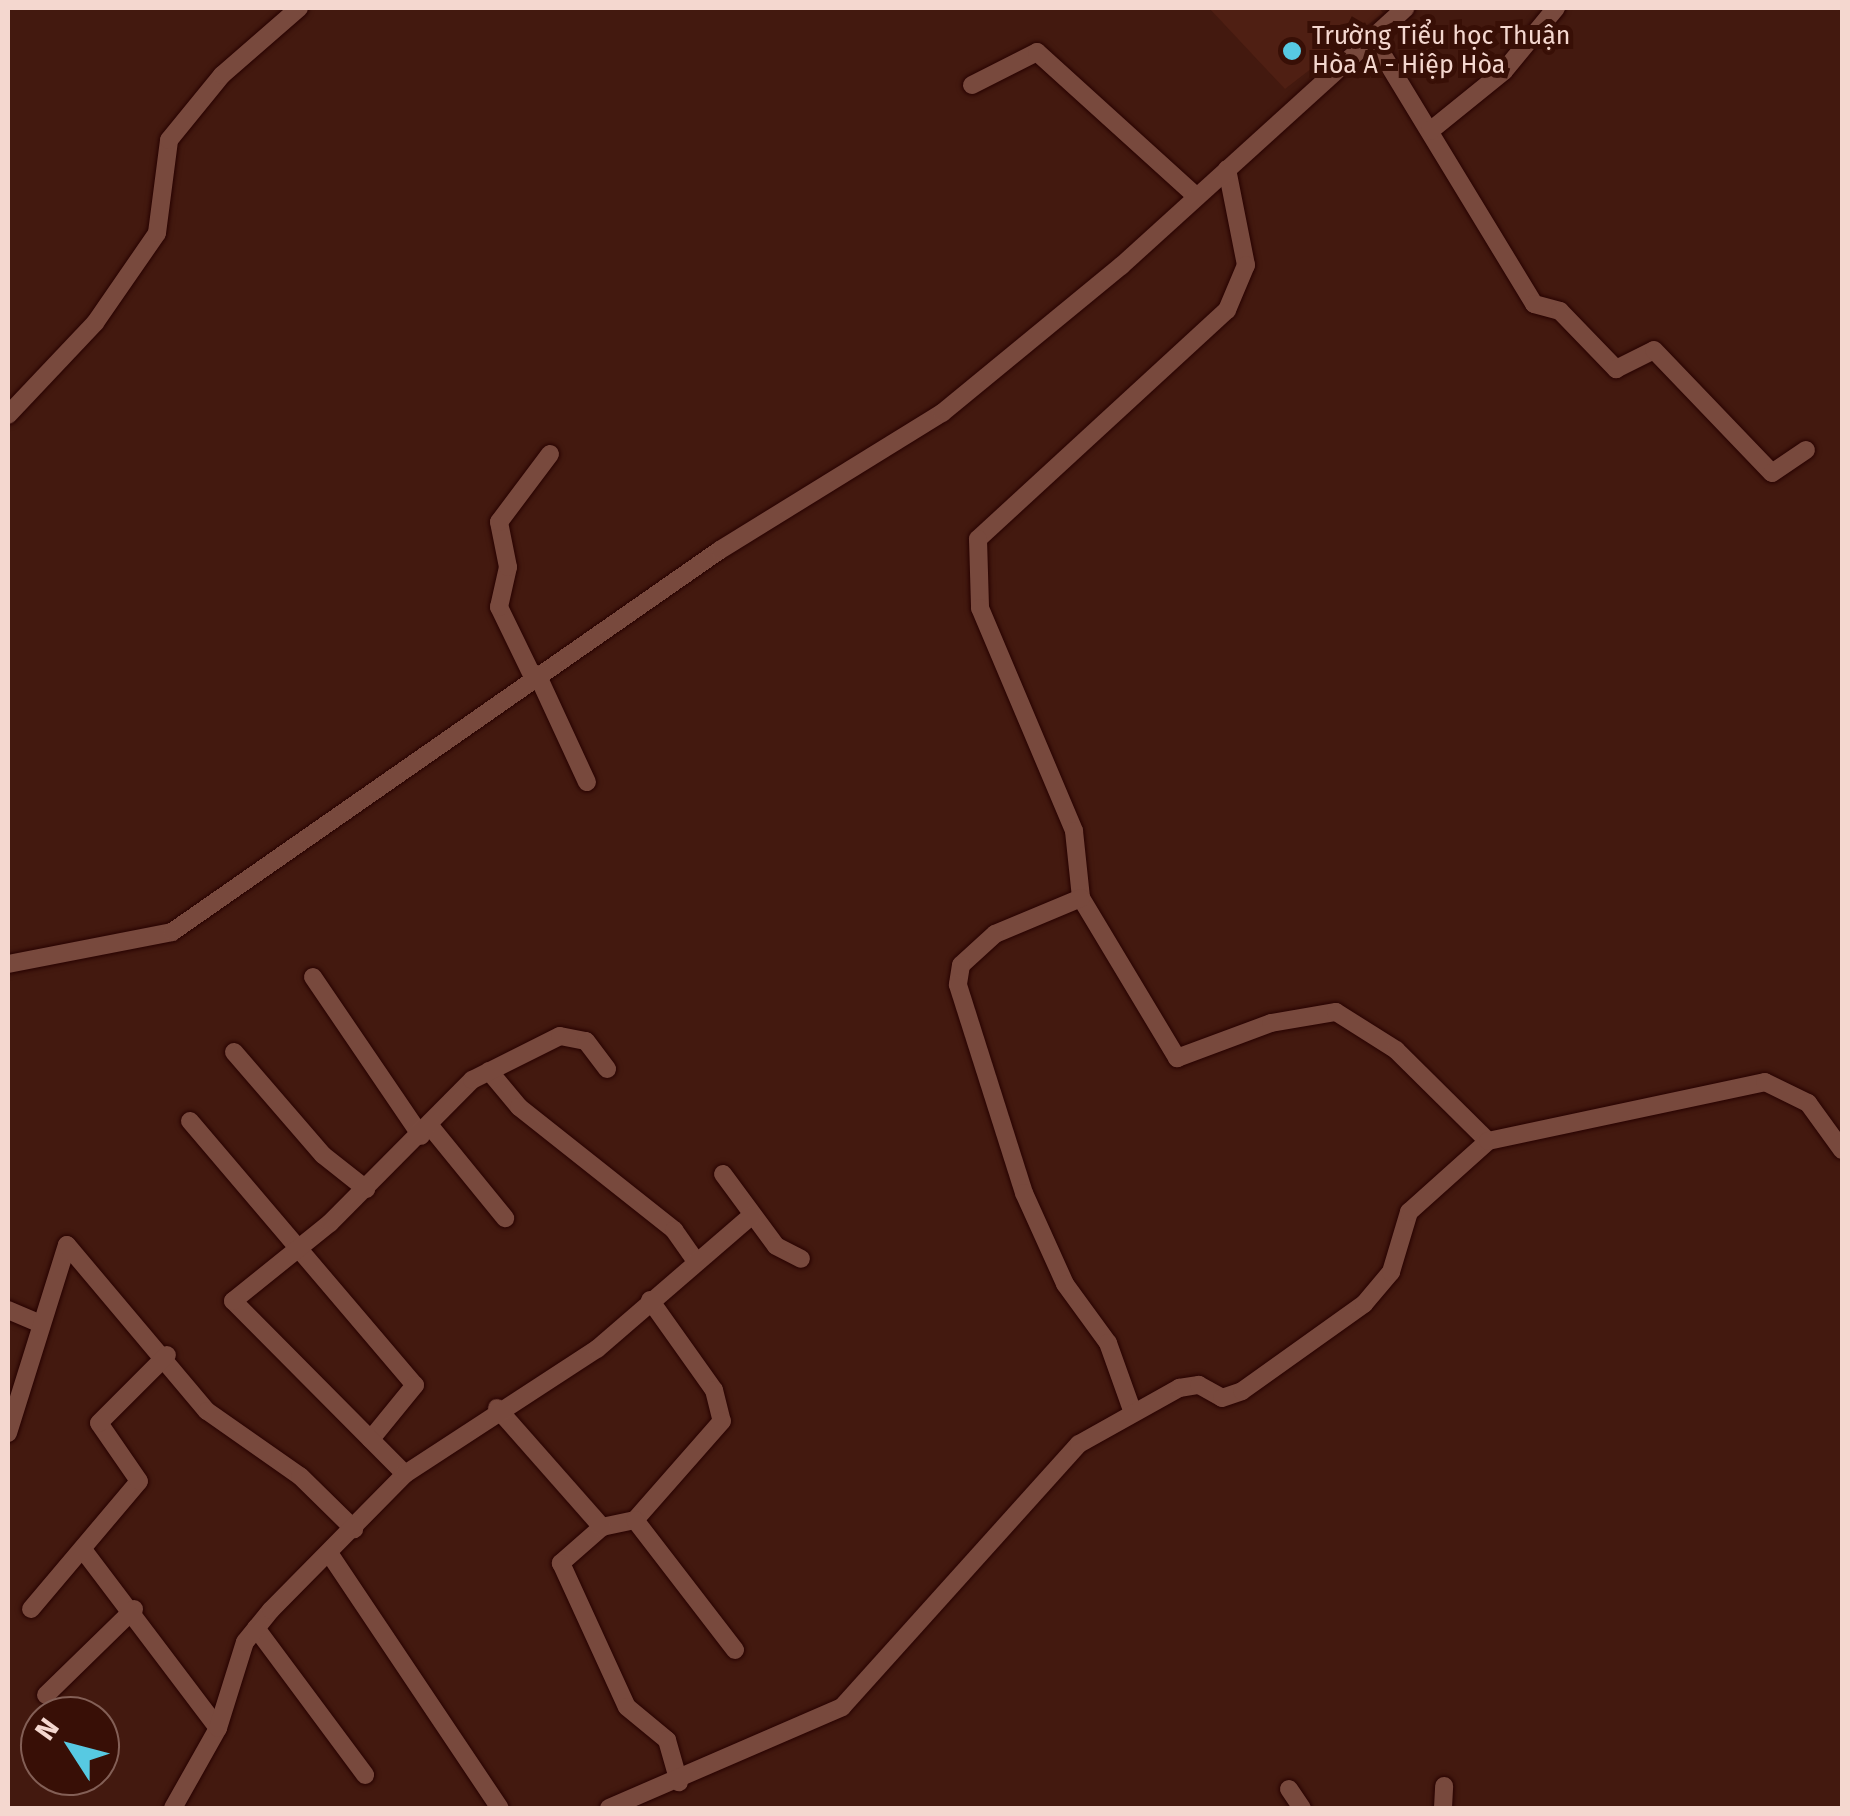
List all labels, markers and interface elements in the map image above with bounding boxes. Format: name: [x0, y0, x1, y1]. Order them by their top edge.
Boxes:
place label: Trường Tiểu học Thuận Hòa A - Hiệp Hòa: [1312, 22, 1570, 81]
marker: Trường Tiểu học Thuận Hòa A - Hiệp Hòa: [1281, 40, 1303, 62]
north arrow: [20, 1696, 120, 1796]
text: N: [28, 1712, 66, 1746]

